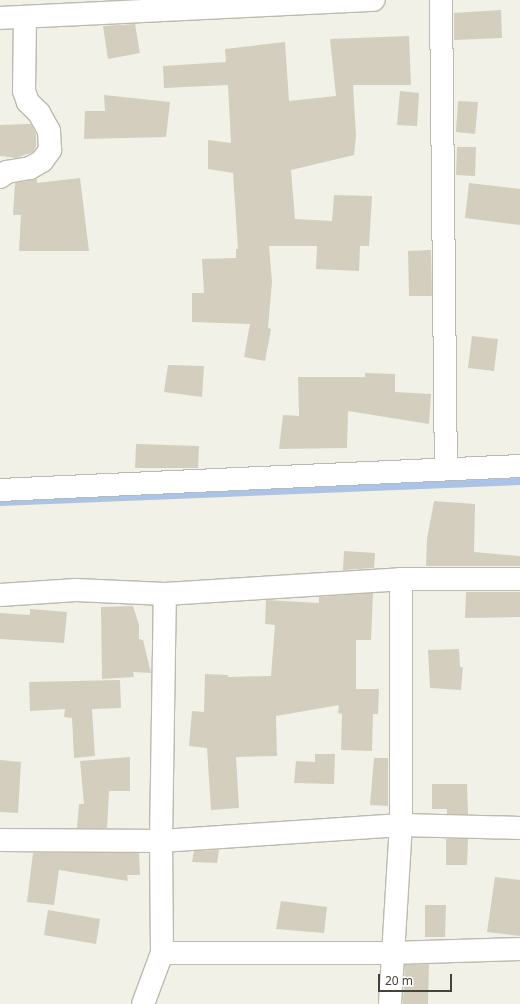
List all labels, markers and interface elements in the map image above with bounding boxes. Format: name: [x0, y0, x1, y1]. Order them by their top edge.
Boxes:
scale bar: [380, 966, 454, 992]
text: 20 m: [385, 972, 413, 989]

